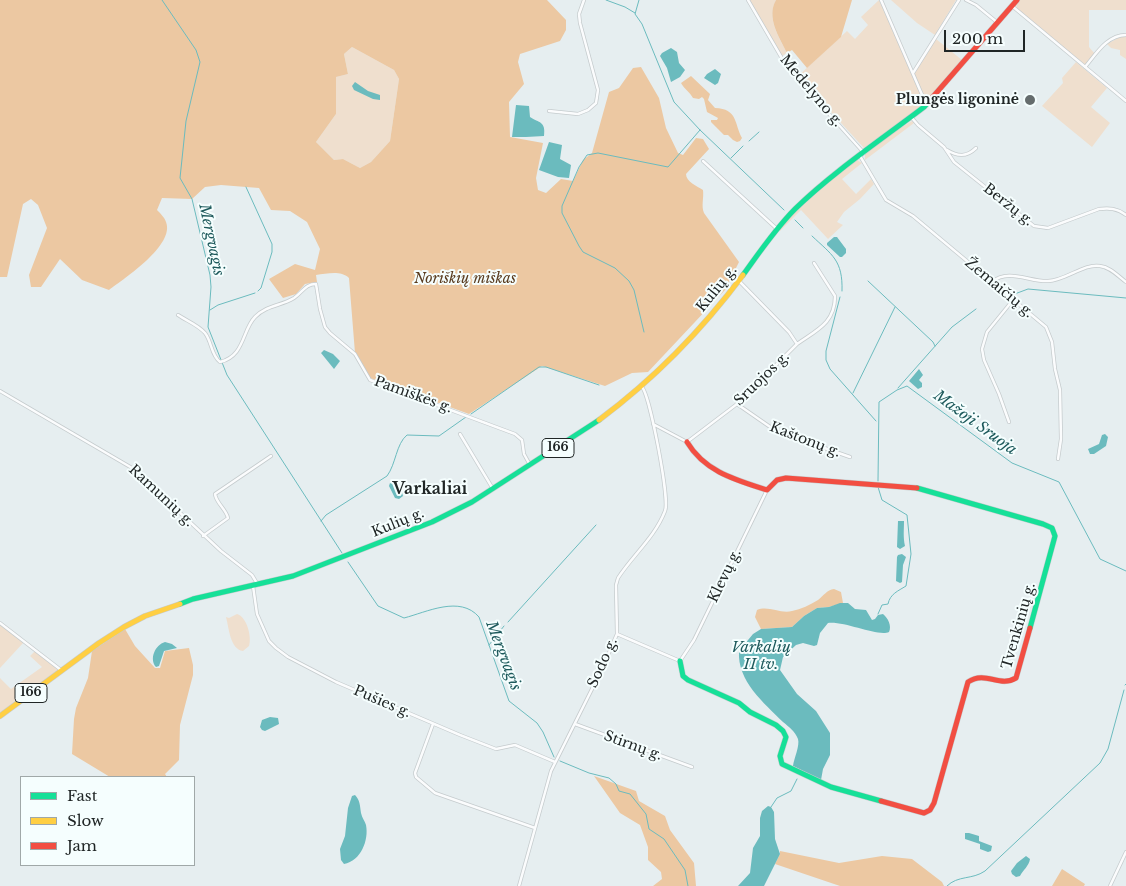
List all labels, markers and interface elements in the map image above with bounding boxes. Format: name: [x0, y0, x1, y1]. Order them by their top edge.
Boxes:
scale bar: [946, 20, 1027, 52]
text: 200 m: [952, 29, 1003, 48]
street label: Medelyno g.: [776, 52, 846, 130]
place label: Plungės ligoninė: [896, 92, 1019, 108]
marker: Plungės ligoninė: [1023, 93, 1037, 107]
street label: Beržų g.: [980, 180, 1036, 230]
water label: Mergvagis: [195, 202, 227, 278]
street label: Žemaičių g.: [961, 255, 1037, 321]
street label: Kulių g.: [693, 262, 741, 316]
park label: Noriškių miškas: [414, 271, 516, 287]
street label: Sruojos g.: [731, 349, 793, 409]
street label: Pamiškės g.: [372, 373, 454, 417]
water label: Mažoji Sruoja: [930, 387, 1020, 459]
street label: Kaštonų g.: [767, 419, 843, 461]
road number: 166: [542, 438, 574, 458]
street label: Ramunių g.: [125, 462, 197, 530]
district label: Varkaliai: [393, 479, 467, 499]
street label: Kulių g.: [369, 505, 427, 541]
street label: Klevų g.: [705, 547, 745, 605]
street label: Tvenkinių g.: [999, 581, 1039, 671]
water label: Mergvagis: [481, 619, 525, 693]
street label: Sodo g.: [585, 635, 621, 691]
water label: Varkalių II tv.: [731, 639, 791, 674]
street label: Pušies g.: [351, 682, 413, 722]
road number: 166: [15, 684, 47, 702]
street label: Stirnų g.: [602, 728, 664, 764]
legend: [20, 776, 195, 866]
text: Fast: [67, 786, 97, 805]
text: Slow: [67, 811, 104, 830]
text: Jam: [67, 836, 97, 855]

